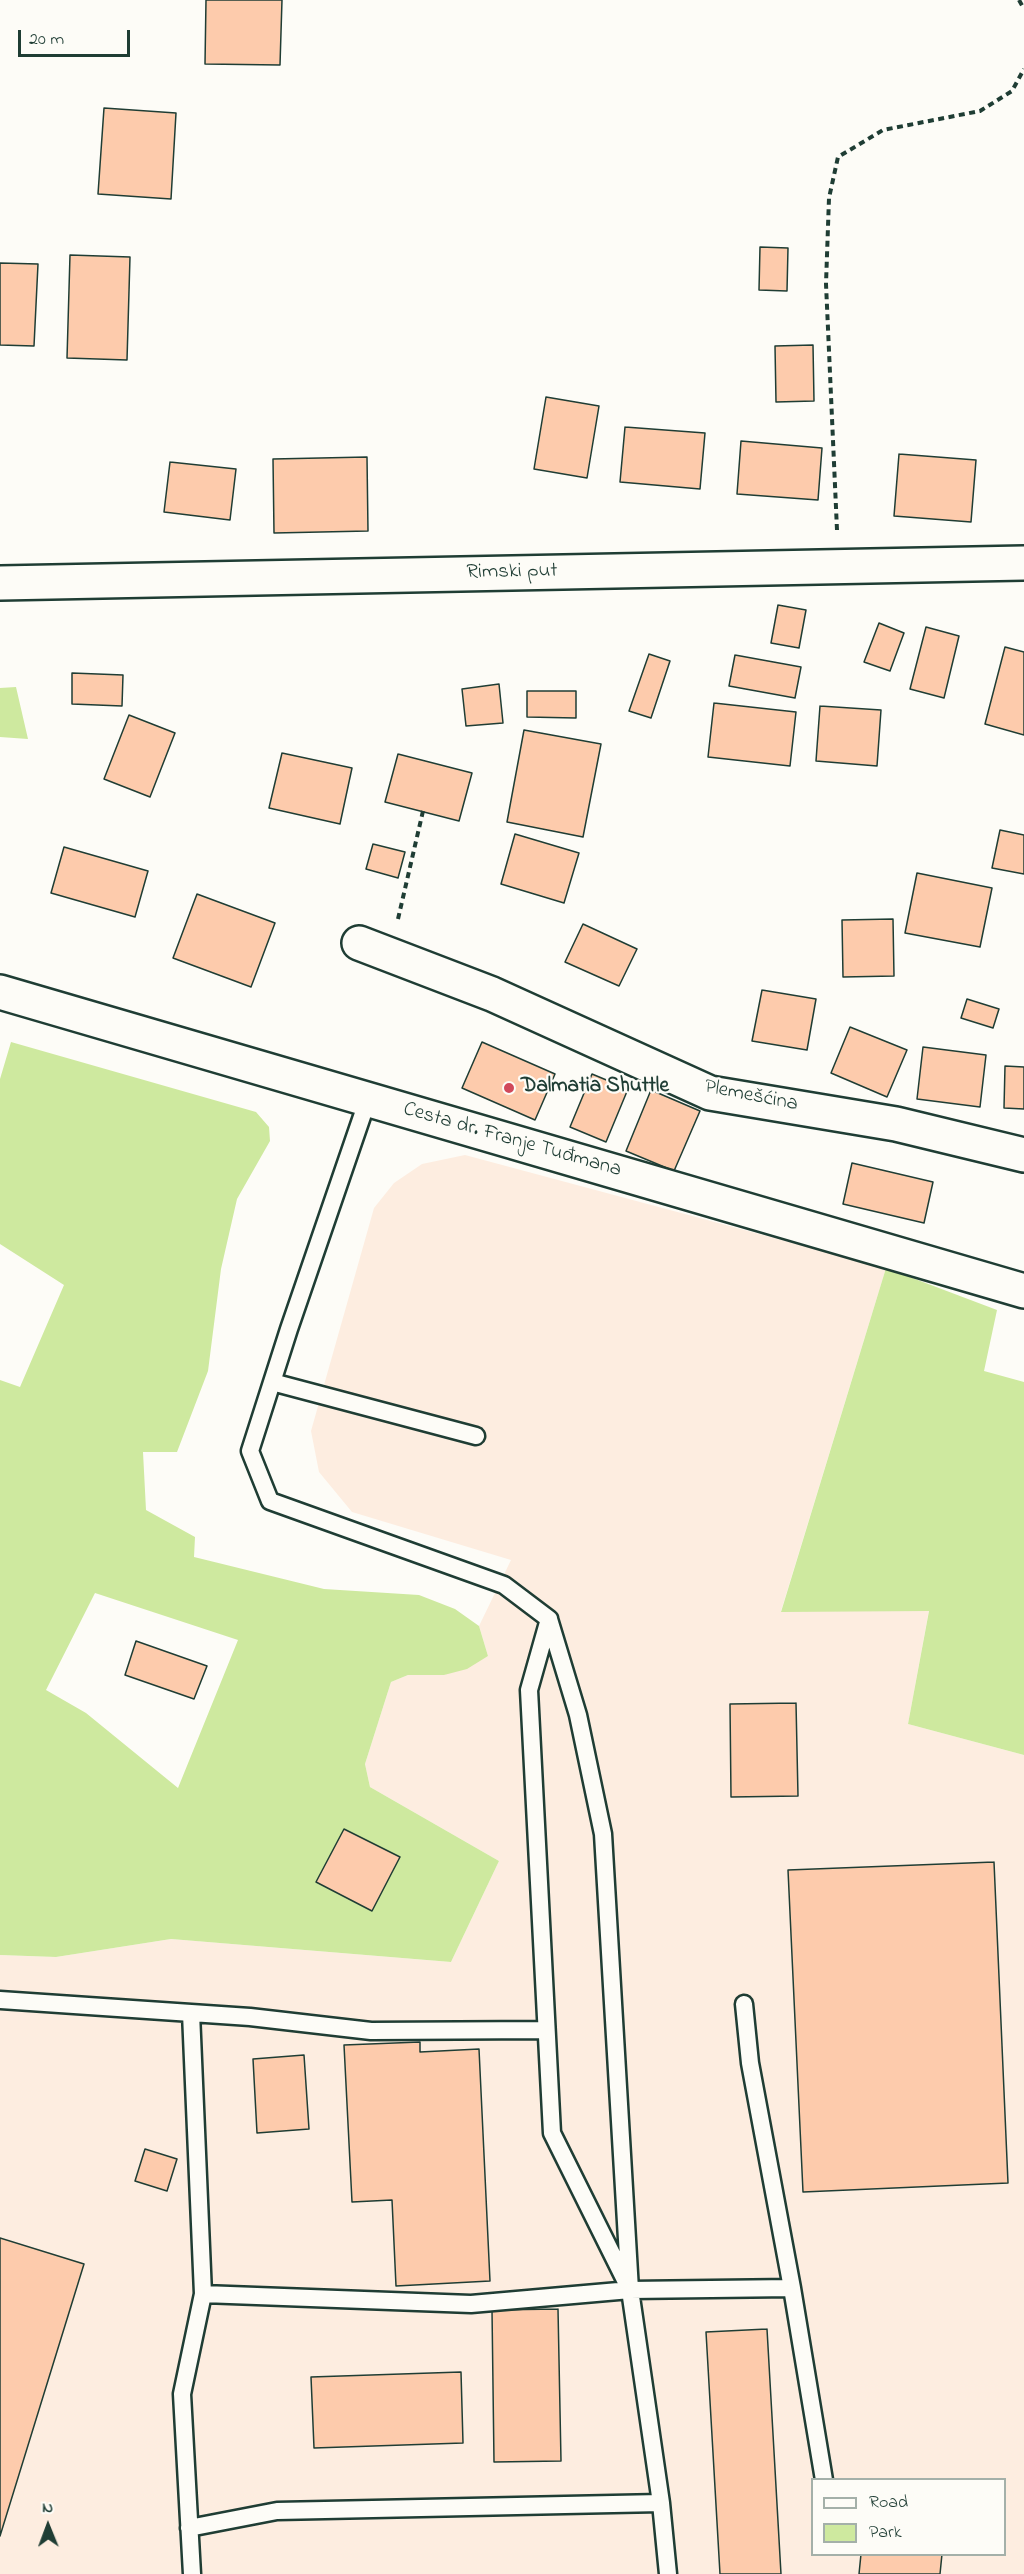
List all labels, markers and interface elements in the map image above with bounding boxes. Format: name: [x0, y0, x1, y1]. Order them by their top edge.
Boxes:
scale bar: [21, 18, 134, 56]
text: 20 m: [29, 27, 64, 53]
street label: Rimski put: [466, 560, 558, 586]
place label: Dalmatia Shuttle: [521, 1075, 669, 1101]
street label: Plemešćina: [702, 1076, 800, 1118]
marker: Dalmatia Shuttle: [502, 1081, 516, 1095]
street label: Cesta dr. Franje Tuđmana: [400, 1098, 624, 1184]
legend: [811, 2478, 1006, 2556]
text: Road: [869, 2490, 908, 2516]
north arrow: [18, 2496, 78, 2556]
text: N: [42, 2496, 53, 2520]
text: Park: [869, 2520, 902, 2546]

